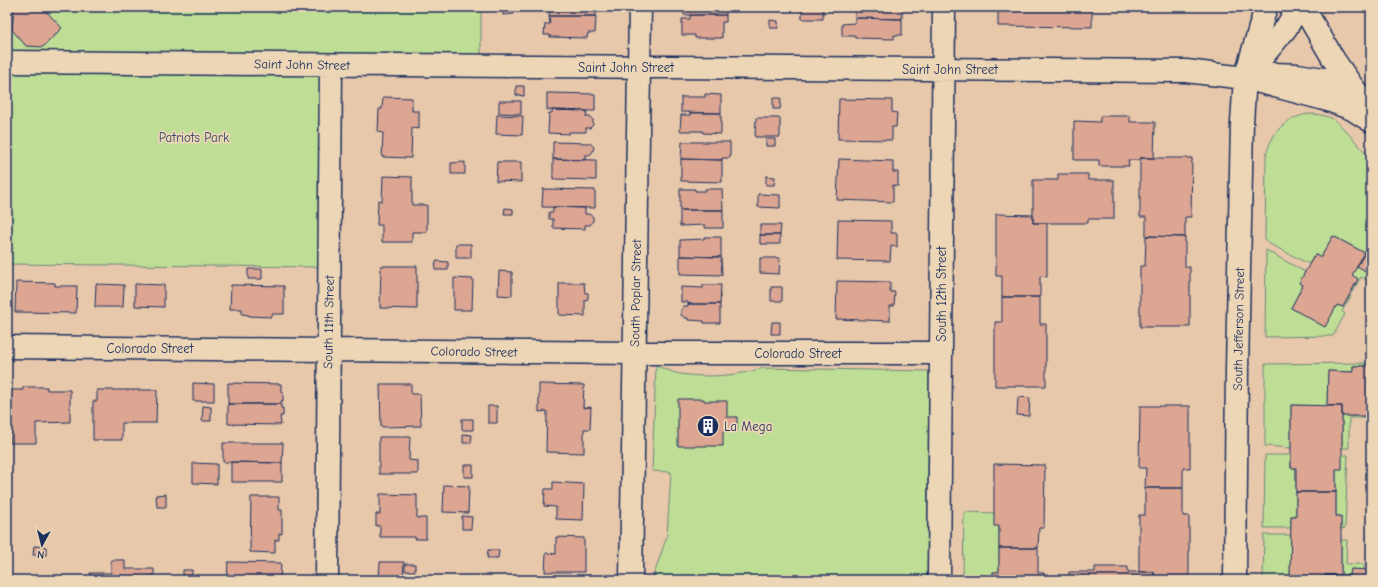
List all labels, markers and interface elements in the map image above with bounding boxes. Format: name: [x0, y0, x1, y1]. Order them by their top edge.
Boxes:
street label: Saint John Street: [254, 56, 351, 73]
street label: Saint John Street: [578, 60, 675, 75]
street label: Saint John Street: [902, 62, 999, 77]
park label: Patriots Park: [159, 130, 230, 145]
street label: South Poplar Street: [627, 238, 644, 347]
street label: South 12th Street: [934, 245, 949, 342]
street label: South Jefferson Street: [1230, 266, 1247, 391]
street label: South 11th Street: [320, 274, 337, 369]
street label: Colorado Street: [107, 341, 195, 356]
street label: Colorado Street: [430, 343, 519, 360]
street label: Colorado Street: [755, 346, 843, 361]
building icon: La Mega: [695, 413, 721, 439]
place label: La Mega: [724, 419, 772, 434]
north arrow: [22, 525, 62, 565]
text: N: [36, 548, 45, 561]

